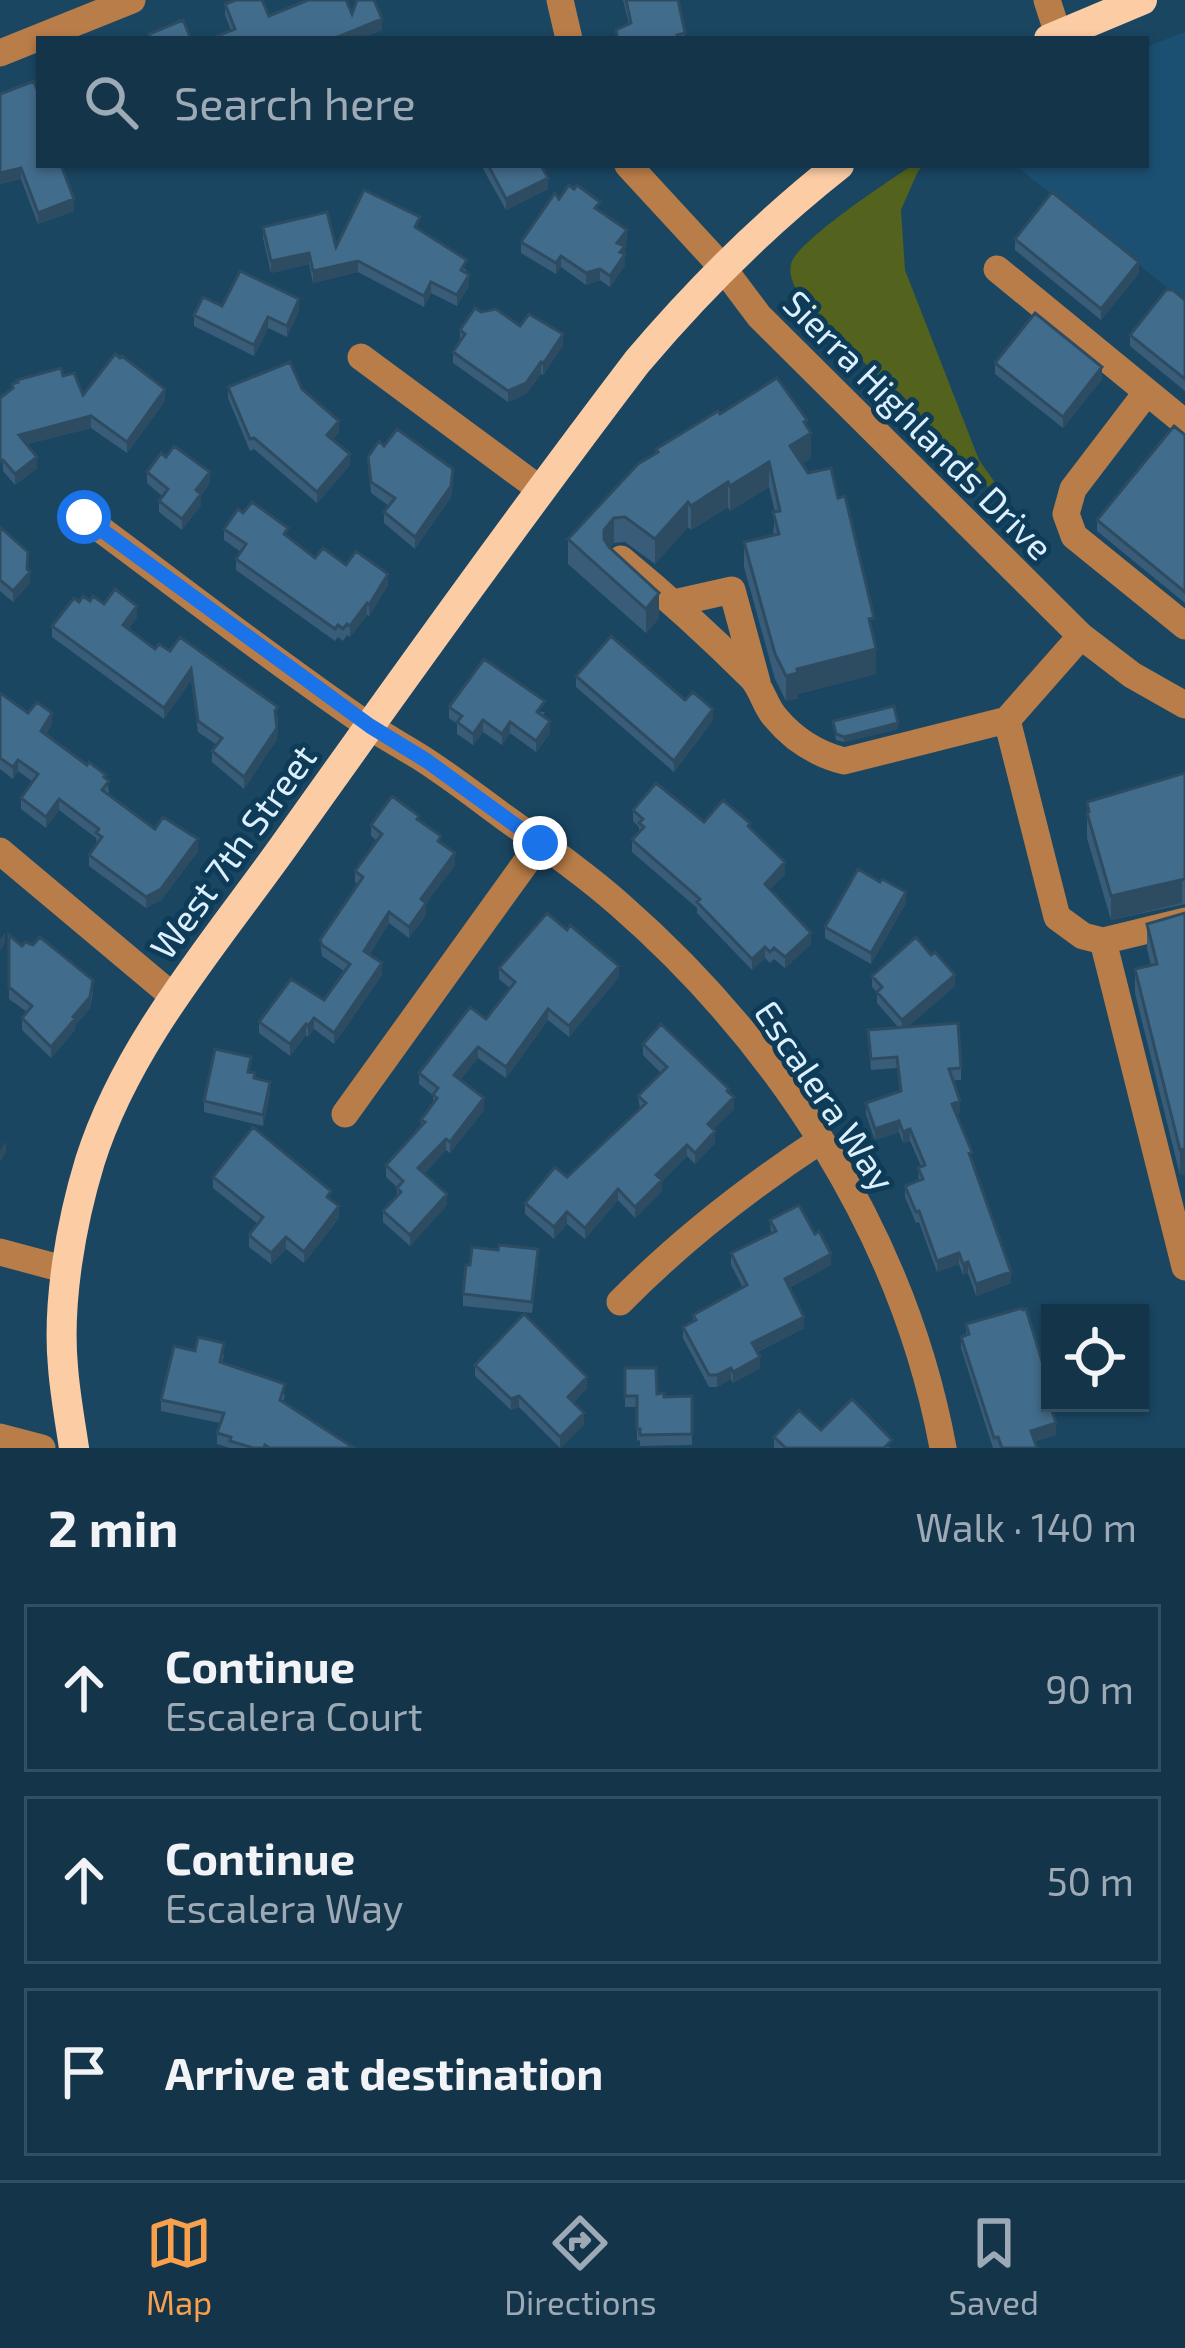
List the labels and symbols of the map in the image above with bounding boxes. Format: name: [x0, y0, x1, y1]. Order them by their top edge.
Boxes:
street label: Sierra Highlands Drive: [775, 280, 1063, 568]
route start: [57, 490, 111, 544]
street label: West 7th Street: [140, 736, 324, 966]
route end: [513, 816, 567, 870]
street label: Escalera Way: [747, 992, 905, 1198]

